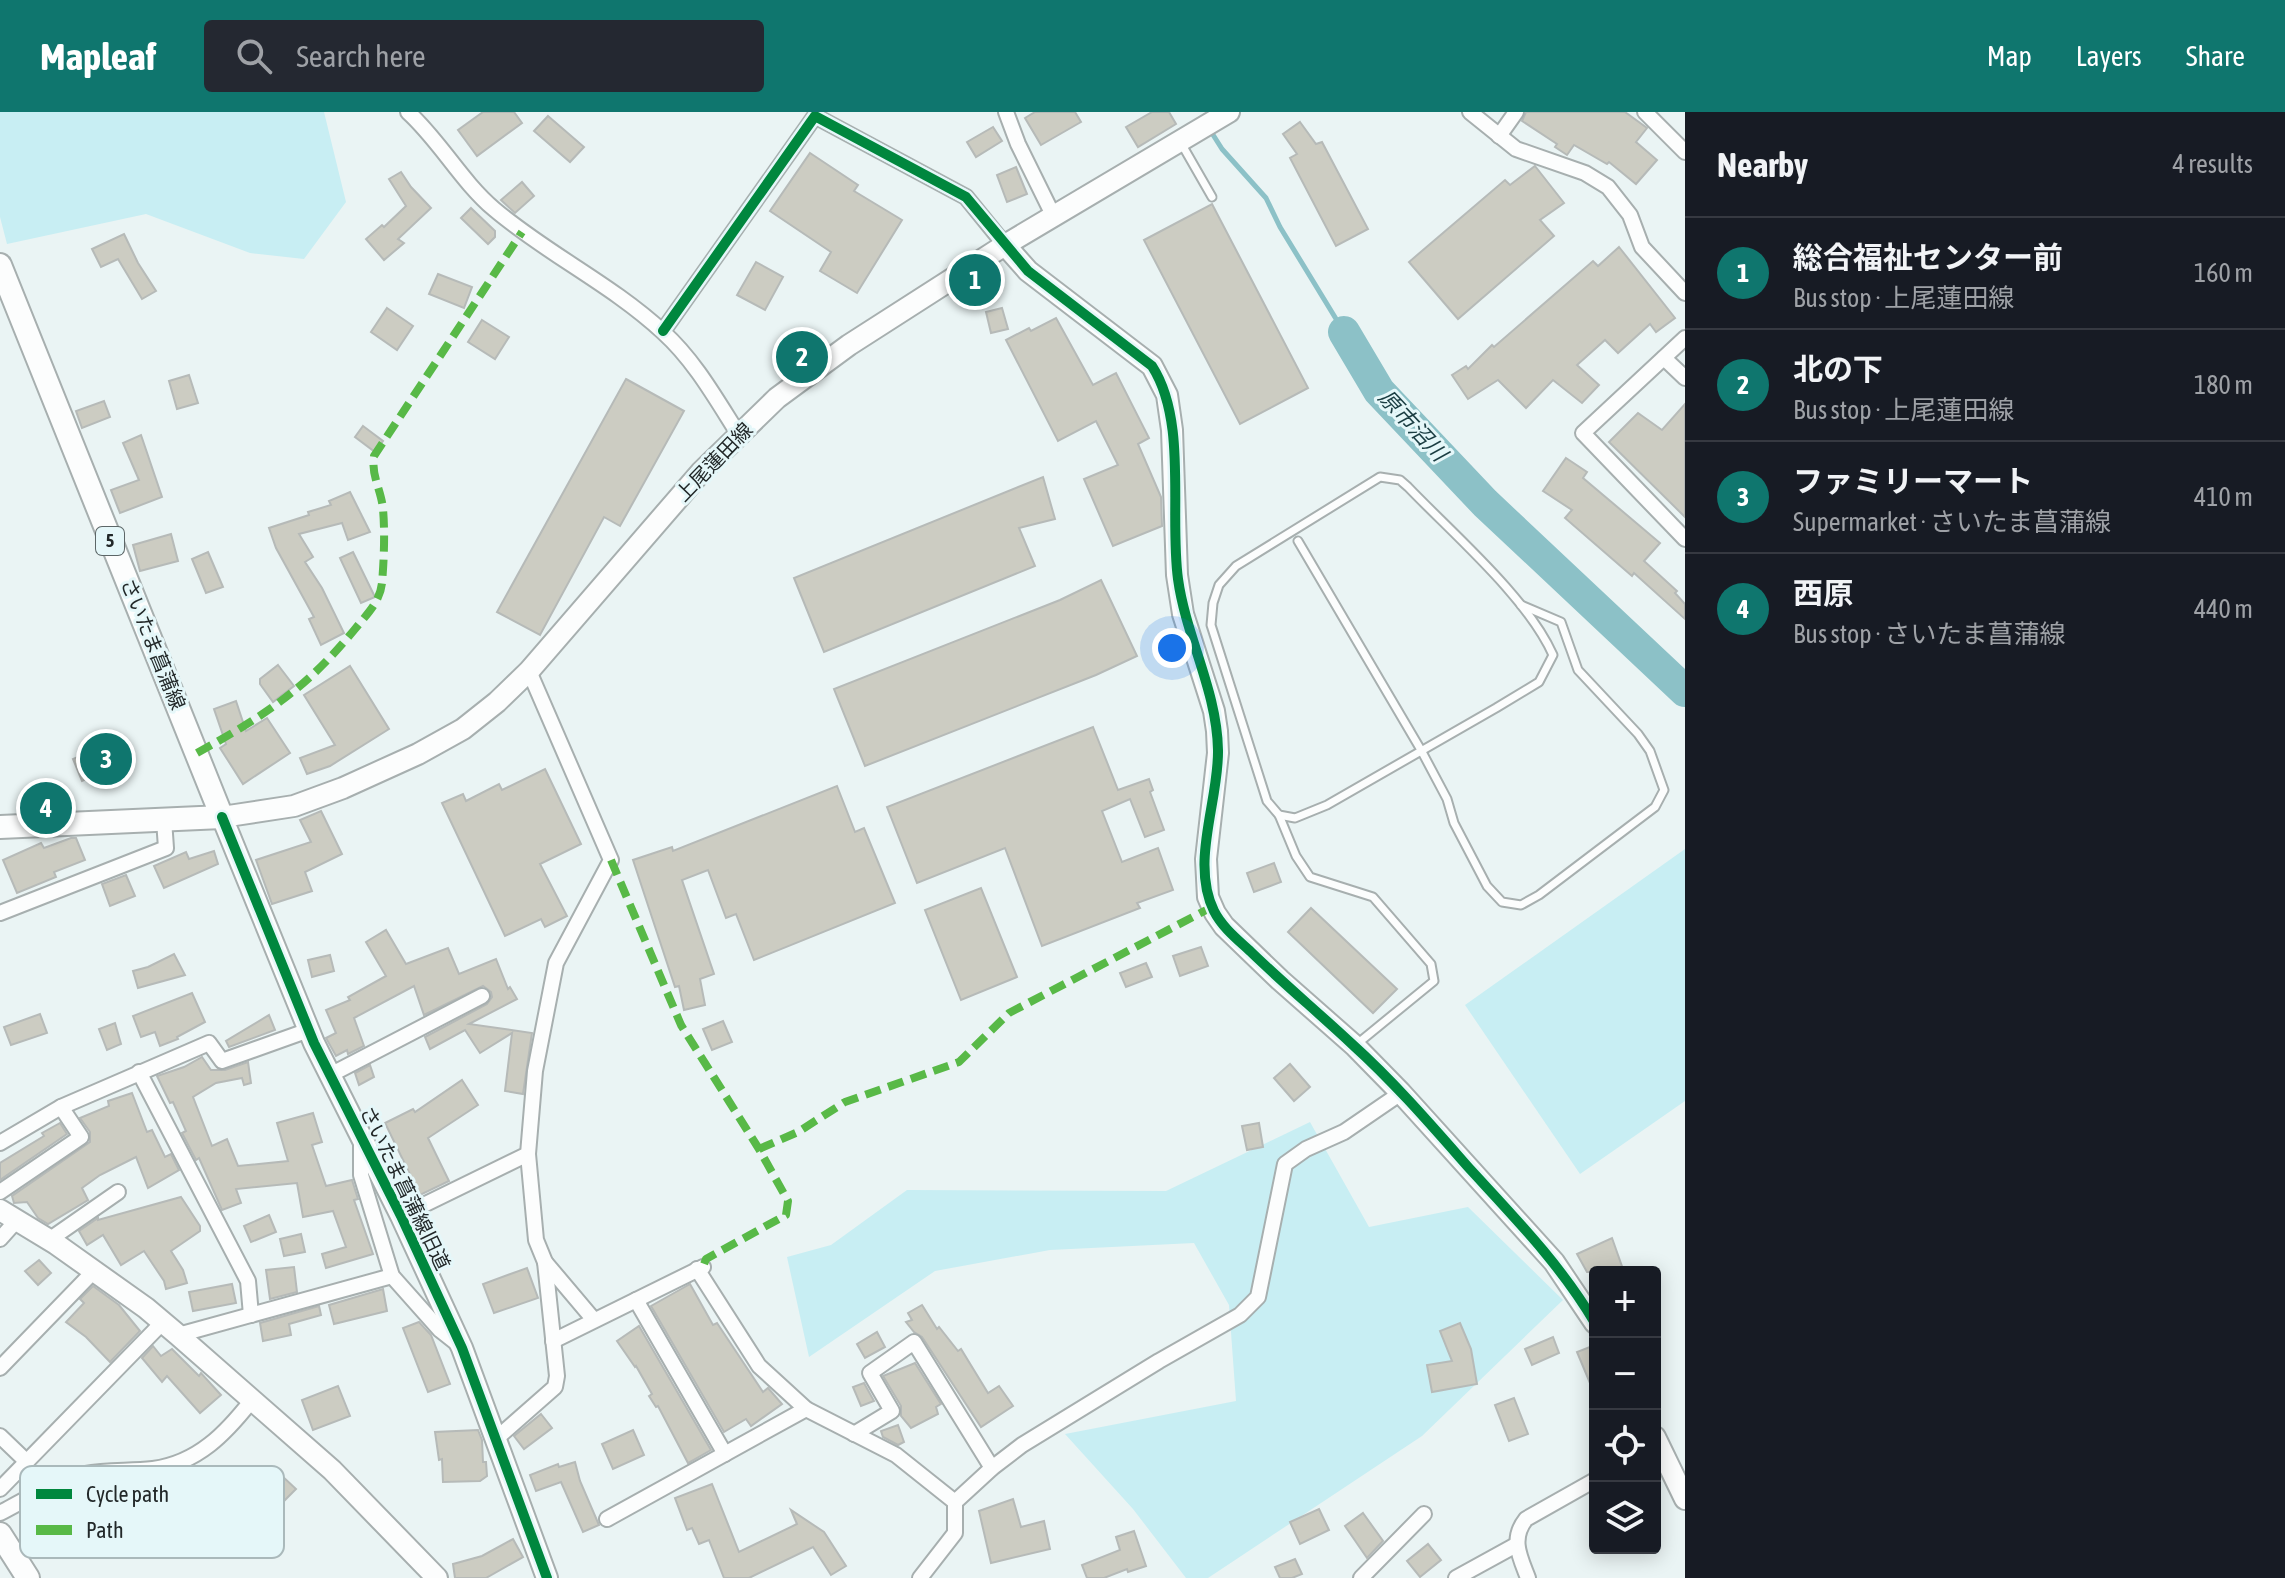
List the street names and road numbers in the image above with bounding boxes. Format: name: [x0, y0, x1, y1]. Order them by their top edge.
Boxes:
street label: 上尾蓮田線: [671, 418, 757, 506]
road number: 5: [96, 527, 124, 555]
street label: さいたま菖蒲線: [117, 575, 190, 713]
street label: さいたま菖蒲線旧道: [356, 1102, 455, 1273]

